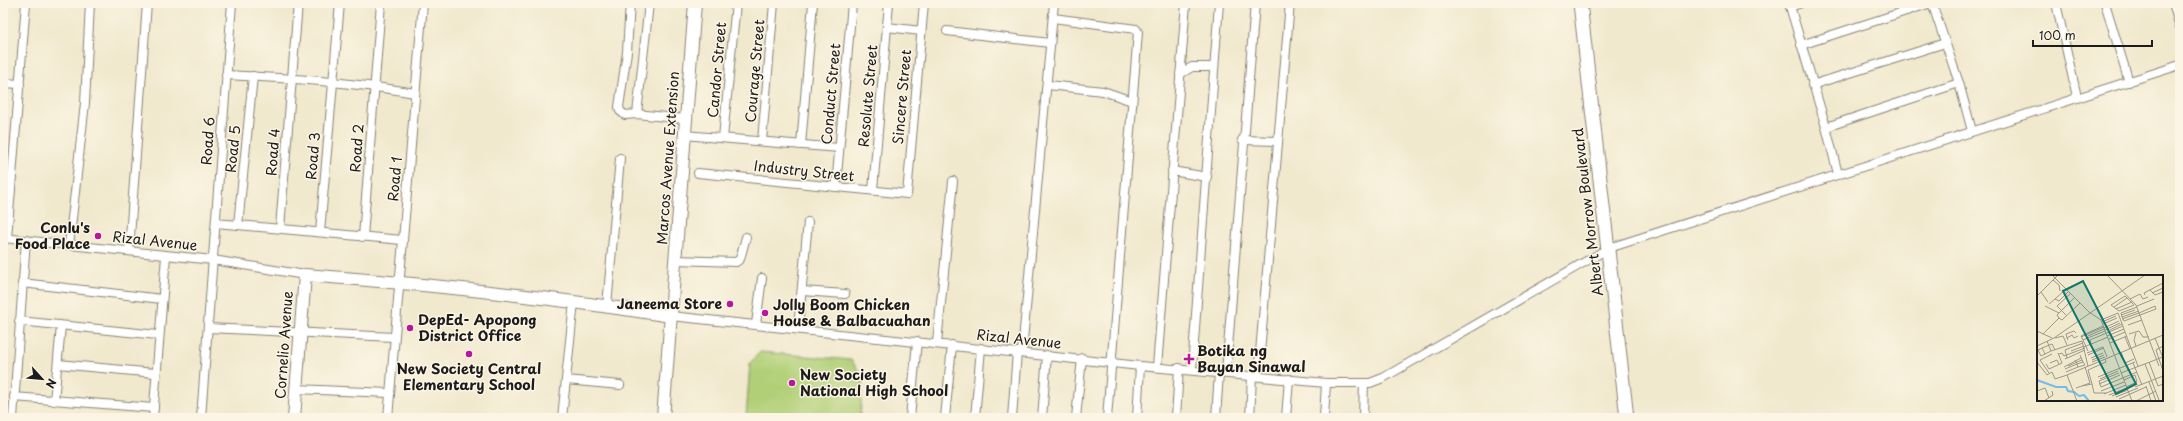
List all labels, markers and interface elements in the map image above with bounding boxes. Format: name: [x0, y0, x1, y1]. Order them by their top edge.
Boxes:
street label: Courage Street: [740, 18, 769, 123]
street label: Candor Street: [702, 21, 731, 119]
scale bar: [2033, 22, 2152, 48]
text: 100 m: [2039, 26, 2076, 44]
street label: Conduct Street: [816, 42, 845, 145]
street label: Resolute Street: [853, 44, 882, 148]
street label: Sincere Street: [887, 48, 916, 145]
street label: Marcos Avenue Extension: [651, 71, 684, 245]
street label: Road 6: [195, 116, 220, 166]
street label: Road 2: [344, 123, 369, 173]
street label: Road 5: [220, 124, 245, 174]
street label: Albert Morrow Boulevard: [1567, 126, 1608, 297]
street label: Road 4: [260, 127, 285, 177]
street label: Road 3: [300, 131, 325, 181]
street label: Industry Street: [753, 155, 856, 186]
street label: Road 1: [382, 156, 407, 202]
place label: Conlu's Food Place: [15, 217, 90, 254]
street label: Rizal Avenue: [112, 226, 199, 255]
marker: Conlu's Food Place: [93, 231, 103, 241]
inset map: [2037, 275, 2163, 401]
street label: Cornelio Avenue: [269, 290, 298, 400]
place label: Janeema Store: [617, 293, 722, 314]
place label: Jolly Boom Chicken House & Balbacuahan: [773, 294, 931, 331]
marker: Janeema Store: [725, 299, 735, 309]
marker: Jolly Boom Chicken House & Balbacuahan: [760, 308, 770, 318]
place label: DepEd- Apopong District Office: [418, 309, 537, 346]
marker: DepEd- Apopong District Office: [405, 323, 415, 333]
street label: Rizal Avenue: [976, 324, 1063, 353]
place label: Botika ng Bayan Sinawal: [1197, 340, 1305, 377]
marker: New Society Central Elementary School: [464, 349, 474, 359]
marker: Botika ng Bayan Sinawal: [1184, 354, 1194, 364]
place label: New Society Central Elementary School: [397, 358, 541, 395]
north arrow: [22, 359, 62, 399]
place label: New Society National High School: [800, 364, 948, 401]
text: N: [42, 376, 61, 392]
marker: New Society National High School: [787, 378, 797, 388]

